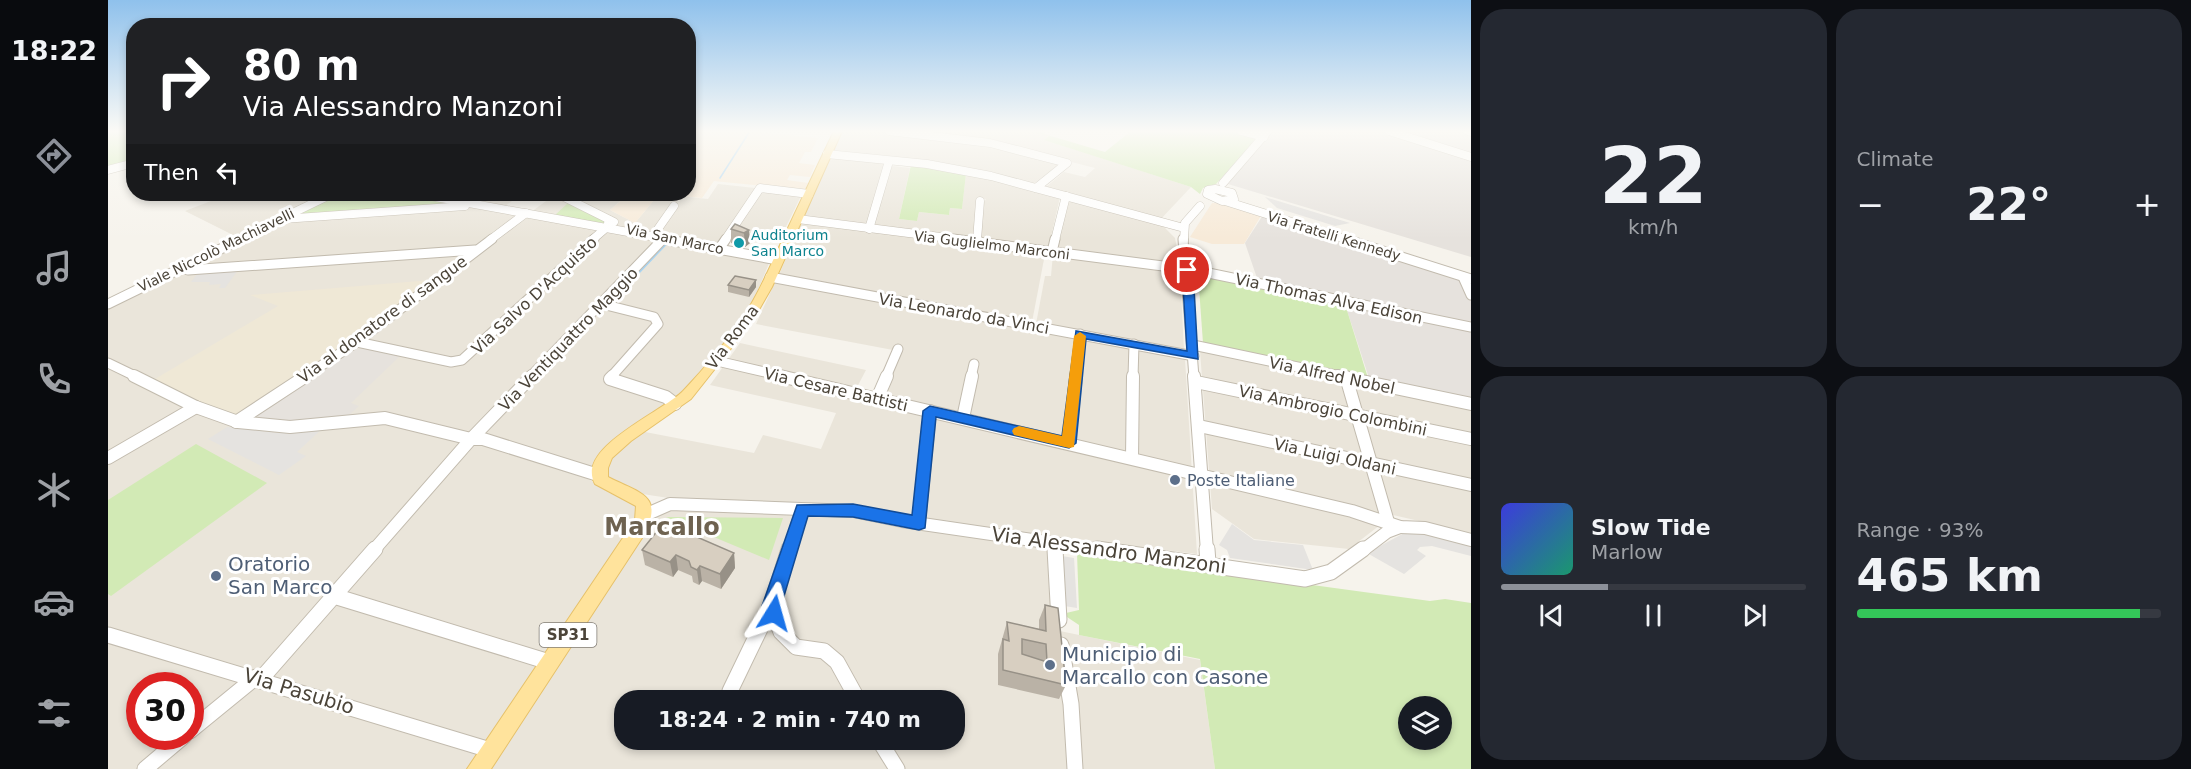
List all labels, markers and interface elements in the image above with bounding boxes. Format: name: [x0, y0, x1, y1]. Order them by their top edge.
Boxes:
text: 18:22: [11, 35, 97, 66]
text: 80 m: [243, 41, 360, 90]
icon: right: [144, 42, 222, 120]
text: Via Alessandro Manzoni: [243, 91, 563, 122]
text: 22: [1599, 131, 1708, 221]
icon: directions: [33, 135, 75, 177]
text: Climate: [1857, 147, 1933, 171]
icon: left: [211, 156, 244, 189]
text: Then: [144, 160, 199, 185]
text: 22°: [1966, 178, 2051, 231]
text: −: [1857, 185, 1884, 224]
text: +: [2133, 185, 2161, 224]
street label: Viale Niccolò Machiavelli: [135, 205, 297, 295]
street label: Via Fratelli Kennedy: [1265, 208, 1403, 264]
text: km/h: [1628, 215, 1678, 239]
street label: Via San Marco: [625, 221, 725, 257]
place label: Auditorium San Marco: [751, 227, 828, 259]
street label: Via Guglielmo Marconi: [913, 228, 1071, 262]
street label: Via Salvo D'Acquisto: [468, 232, 601, 358]
marker: Auditorium San Marco: [732, 236, 746, 250]
pin: [1161, 244, 1212, 295]
icon: music: [33, 247, 75, 289]
street label: Via al donatore di sangue: [294, 252, 471, 387]
icon: arrive: [1170, 253, 1203, 286]
street label: Via Ventiquattro Maggio: [495, 264, 642, 415]
street label: Via Thomas Alva Edison: [1233, 269, 1424, 328]
street label: Via Leonardo da Vinci: [877, 289, 1051, 338]
street label: Via Roma: [702, 301, 763, 373]
street label: Via Alfred Nobel: [1267, 353, 1397, 398]
icon: phone: [33, 358, 75, 400]
street label: Via Cesare Battisti: [762, 364, 910, 415]
street label: Via Ambrogio Colombini: [1237, 381, 1429, 440]
street label: Via Luigi Oldani: [1272, 434, 1398, 479]
icon: climate: [33, 469, 75, 511]
place label: Poste Italiane: [1187, 471, 1295, 490]
marker: Poste Italiane: [1168, 473, 1182, 487]
district label: Marcallo: [604, 513, 720, 541]
text: Slow Tide: [1591, 515, 1711, 540]
text: Range · 93%: [1857, 518, 1983, 542]
street label: Via Alessandro Manzoni: [990, 522, 1228, 578]
text: Marlow: [1591, 540, 1663, 564]
text: 465 km: [1857, 549, 2043, 602]
place label: Oratorio San Marco: [228, 552, 333, 599]
marker: Oratorio San Marco: [209, 569, 223, 583]
icon: car: [33, 581, 75, 623]
position arrow: [742, 581, 806, 645]
icon: previous: [1535, 599, 1568, 632]
icon: pause: [1637, 599, 1670, 632]
icon: next: [1738, 599, 1771, 632]
road number: SP31: [540, 623, 596, 647]
place label: Municipio di Marcallo con Casone: [1062, 642, 1268, 689]
marker: Municipio di Marcallo con Casone: [1043, 658, 1057, 672]
street label: Via Pasubio: [241, 663, 357, 719]
speed limit sign: 30: [126, 672, 204, 750]
icon: filters: [33, 692, 75, 734]
map controls: [1398, 696, 1452, 750]
button: layers: [1398, 696, 1452, 750]
text: 18:24 · 2 min · 740 m: [658, 707, 921, 732]

